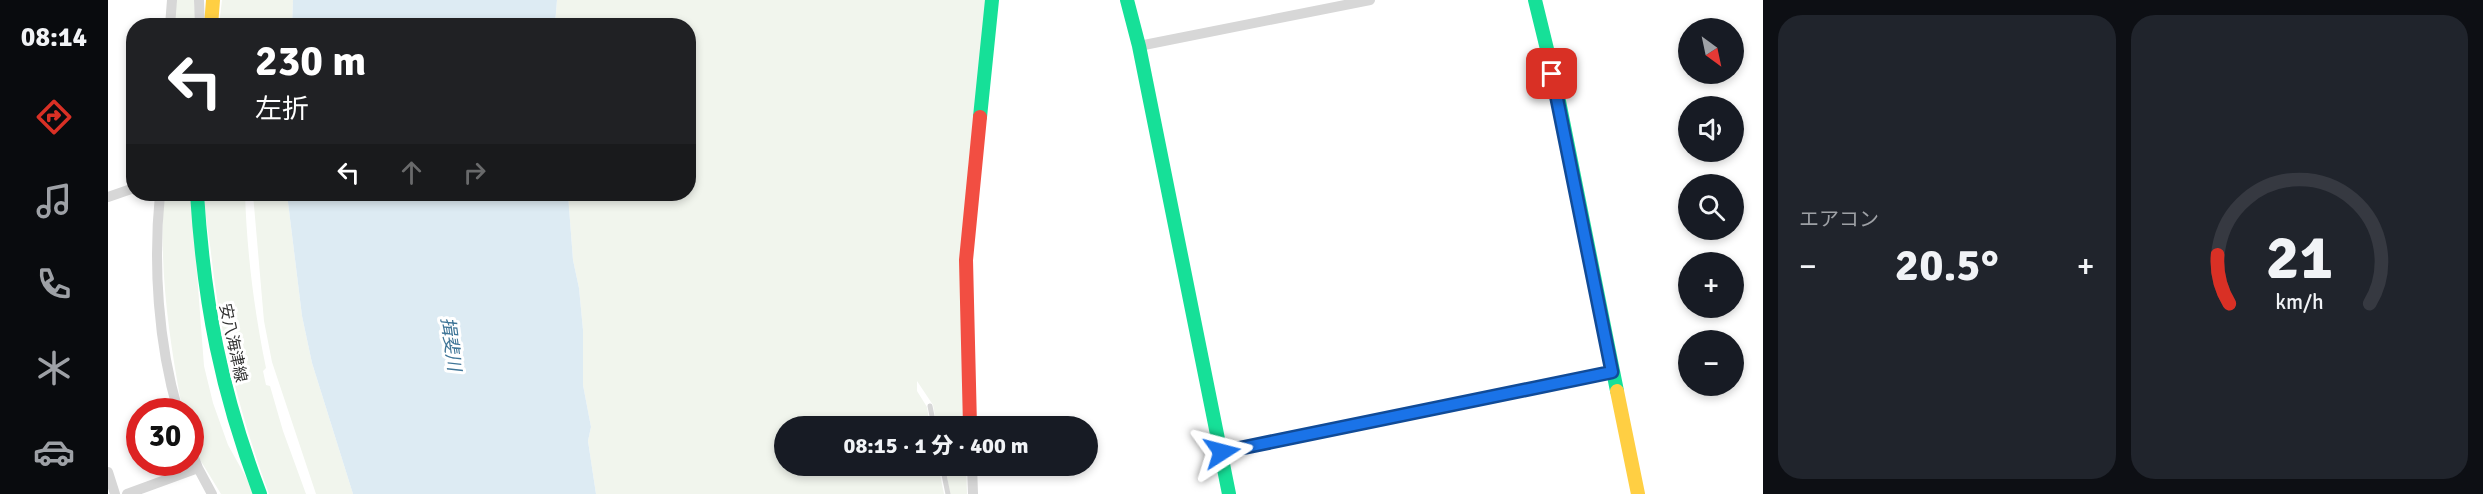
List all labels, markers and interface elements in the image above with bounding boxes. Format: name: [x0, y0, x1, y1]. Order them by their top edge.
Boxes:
north arrow: [1678, 18, 1744, 84]
map controls: [1678, 18, 1744, 396]
text: 08:14: [21, 21, 87, 54]
text: 230 m: [255, 36, 366, 87]
icon: left: [156, 42, 234, 120]
pin: [1526, 48, 1577, 99]
icon: arrive: [1535, 57, 1568, 90]
text: 左折: [255, 93, 309, 126]
icon: directions: [33, 96, 75, 138]
button: sound: [1678, 96, 1744, 162]
icon: left: [332, 156, 365, 189]
icon: ahead: [395, 156, 428, 189]
icon: right: [458, 156, 491, 189]
button: search: [1678, 174, 1744, 240]
icon: music: [33, 180, 75, 222]
text: エアコン: [1799, 207, 1879, 232]
text: 21: [2266, 219, 2333, 296]
text: 20.5°: [1895, 238, 1999, 293]
text: −: [1799, 246, 1817, 287]
text: +: [2077, 246, 2094, 287]
button: +: [1678, 252, 1744, 318]
icon: phone: [33, 263, 75, 305]
text: km/h: [2275, 289, 2324, 315]
street label: 安八海津線: [215, 302, 251, 384]
water label: 揖斐川: [436, 316, 466, 374]
button: −: [1678, 330, 1744, 396]
icon: climate: [33, 347, 75, 389]
speed limit sign: 30: [126, 398, 204, 476]
position arrow: [1190, 420, 1254, 484]
icon: car: [33, 431, 75, 473]
text: 08:15 · 1 分 · 400 m: [844, 432, 1028, 459]

